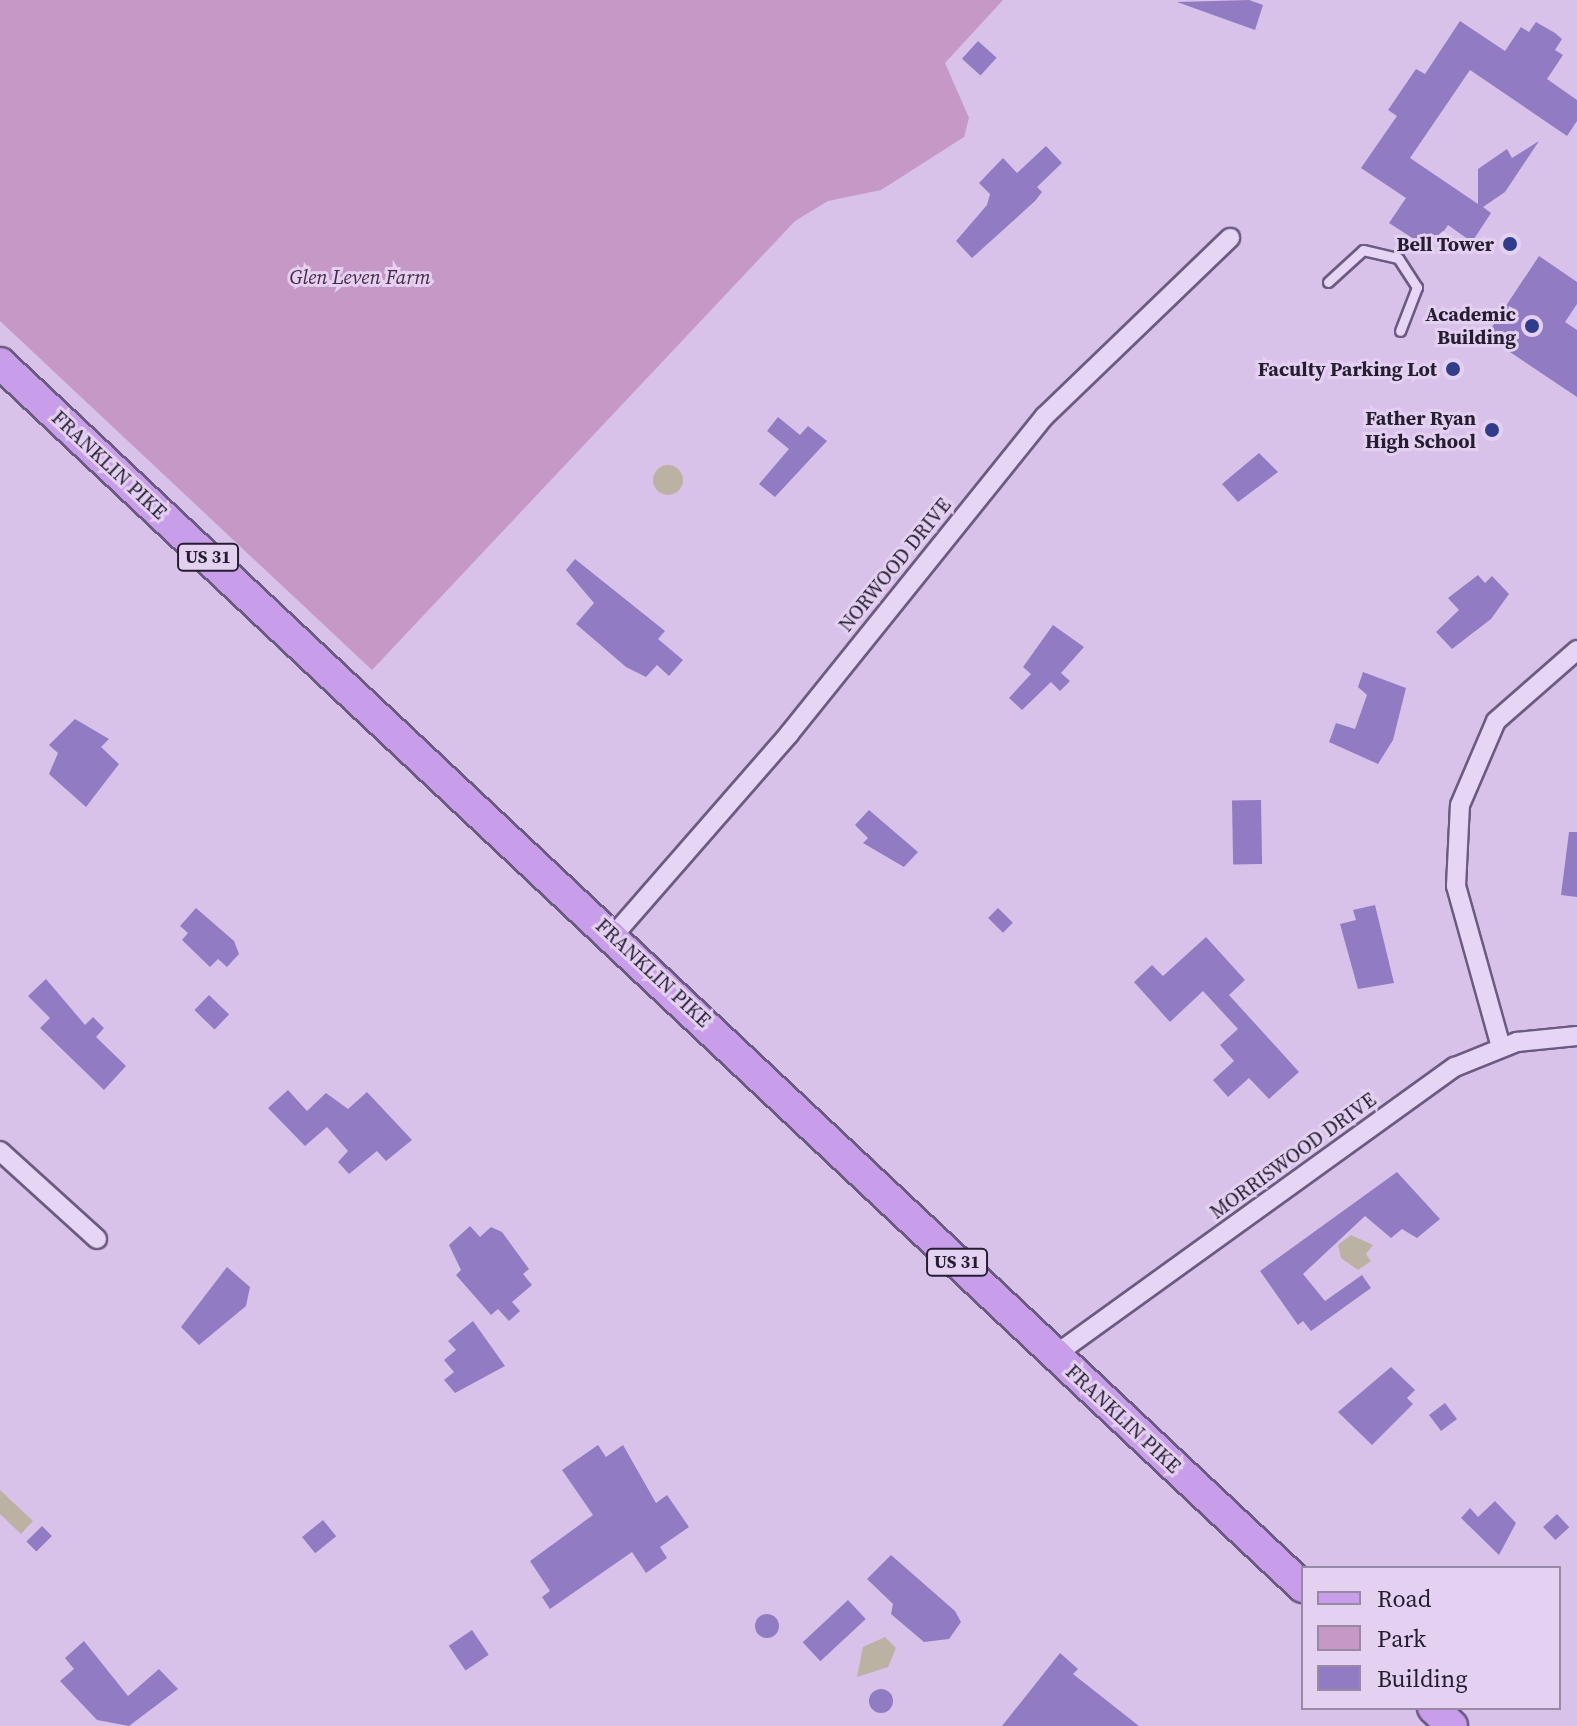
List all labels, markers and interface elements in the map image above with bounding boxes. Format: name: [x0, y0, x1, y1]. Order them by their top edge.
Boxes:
place label: Bell Tower: [1396, 232, 1494, 256]
marker: Bell Tower: [1501, 235, 1519, 253]
park label: Glen Leven Farm: [290, 265, 430, 289]
place label: Academic Building: [1425, 302, 1516, 349]
marker: Academic Building: [1523, 317, 1541, 335]
place label: Faculty Parking Lot: [1258, 357, 1437, 381]
marker: Faculty Parking Lot: [1444, 360, 1462, 378]
street label: FRANKLIN PIKE: [47, 406, 171, 524]
place label: Father Ryan High School: [1365, 406, 1476, 453]
marker: Father Ryan High School: [1483, 421, 1501, 439]
street label: NORWOOD DRIVE: [834, 493, 956, 637]
road number: US 31: [176, 543, 240, 571]
street label: FRANKLIN PIKE: [591, 914, 715, 1032]
street label: MORRISWOOD DRIVE: [1205, 1088, 1381, 1224]
road number: US 31: [925, 1248, 989, 1276]
street label: FRANKLIN PIKE: [1061, 1360, 1185, 1478]
legend: [1301, 1566, 1561, 1710]
text: Road: [1377, 1582, 1431, 1615]
text: Park: [1377, 1622, 1426, 1655]
text: Building: [1377, 1662, 1468, 1695]

